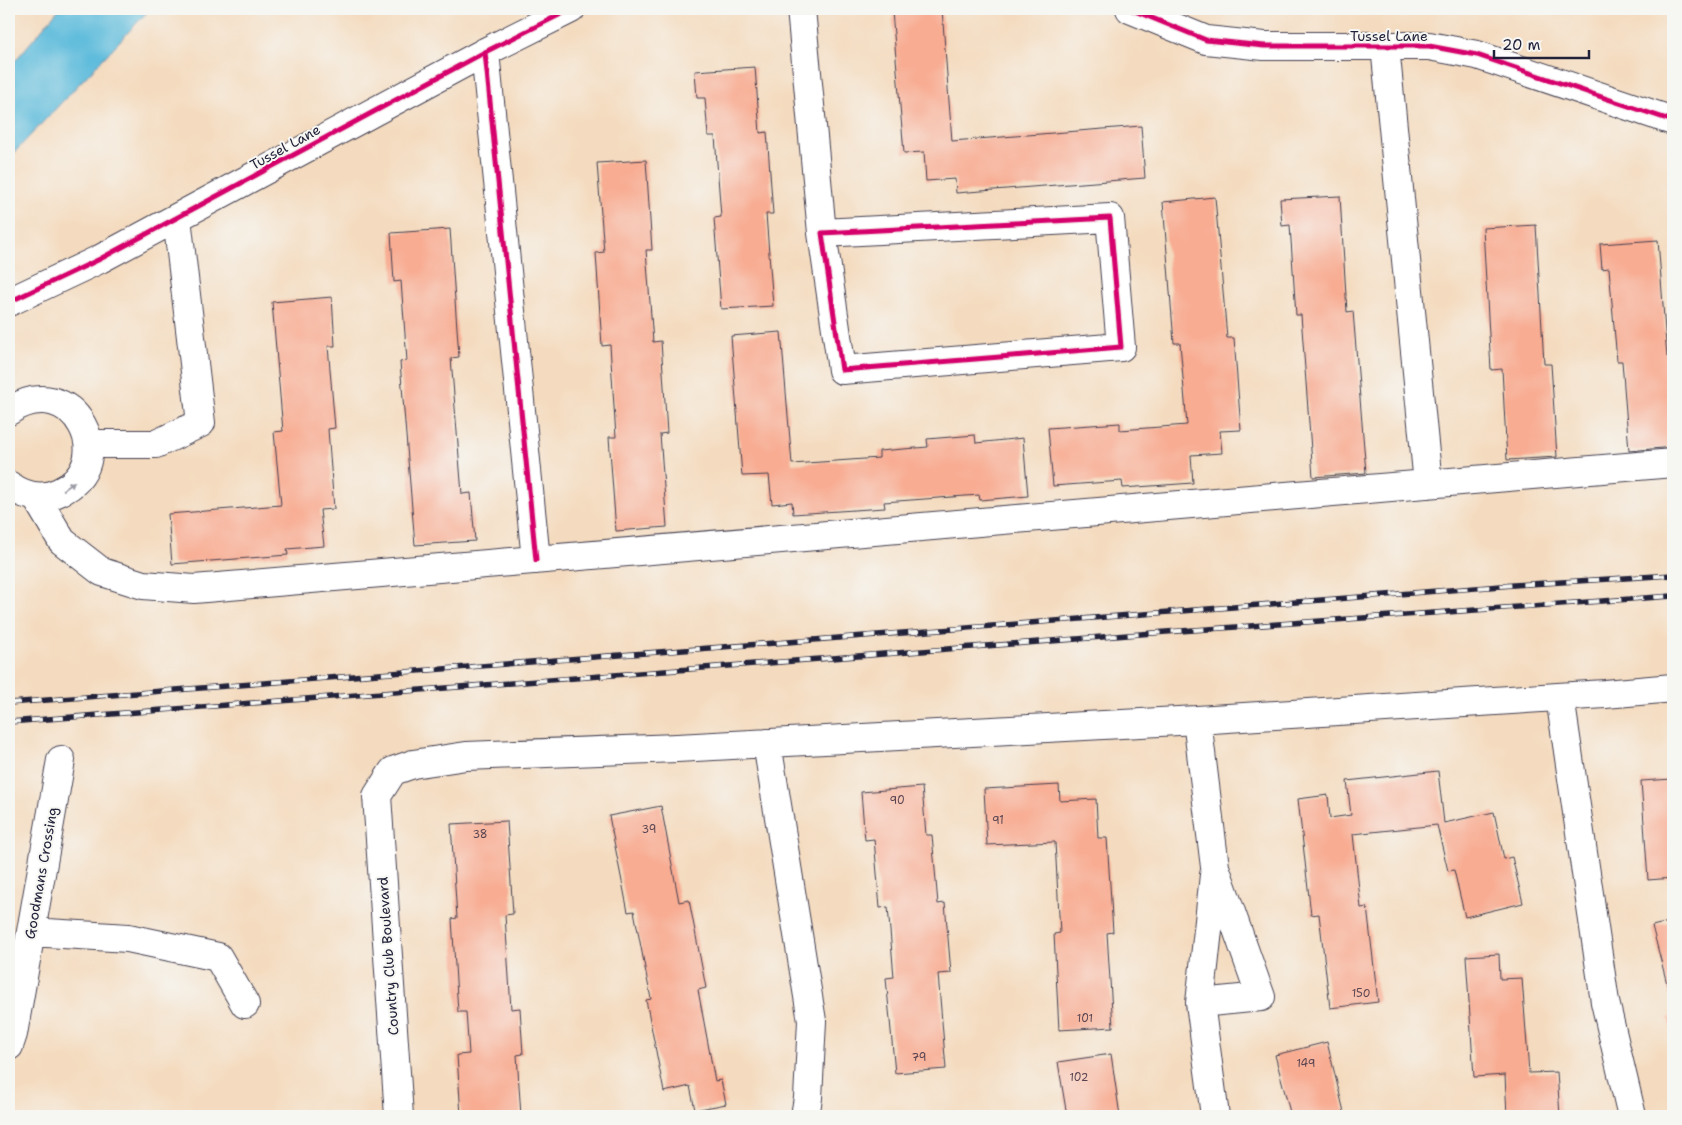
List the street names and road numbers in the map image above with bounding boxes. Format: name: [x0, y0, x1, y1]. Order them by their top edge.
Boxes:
street label: Tussel Lane: [1350, 27, 1428, 45]
street label: Tussel Lane: [247, 120, 323, 174]
street label: Goodmans Crossing: [21, 806, 61, 940]
street label: Country Club Boulevard: [373, 876, 403, 1036]

